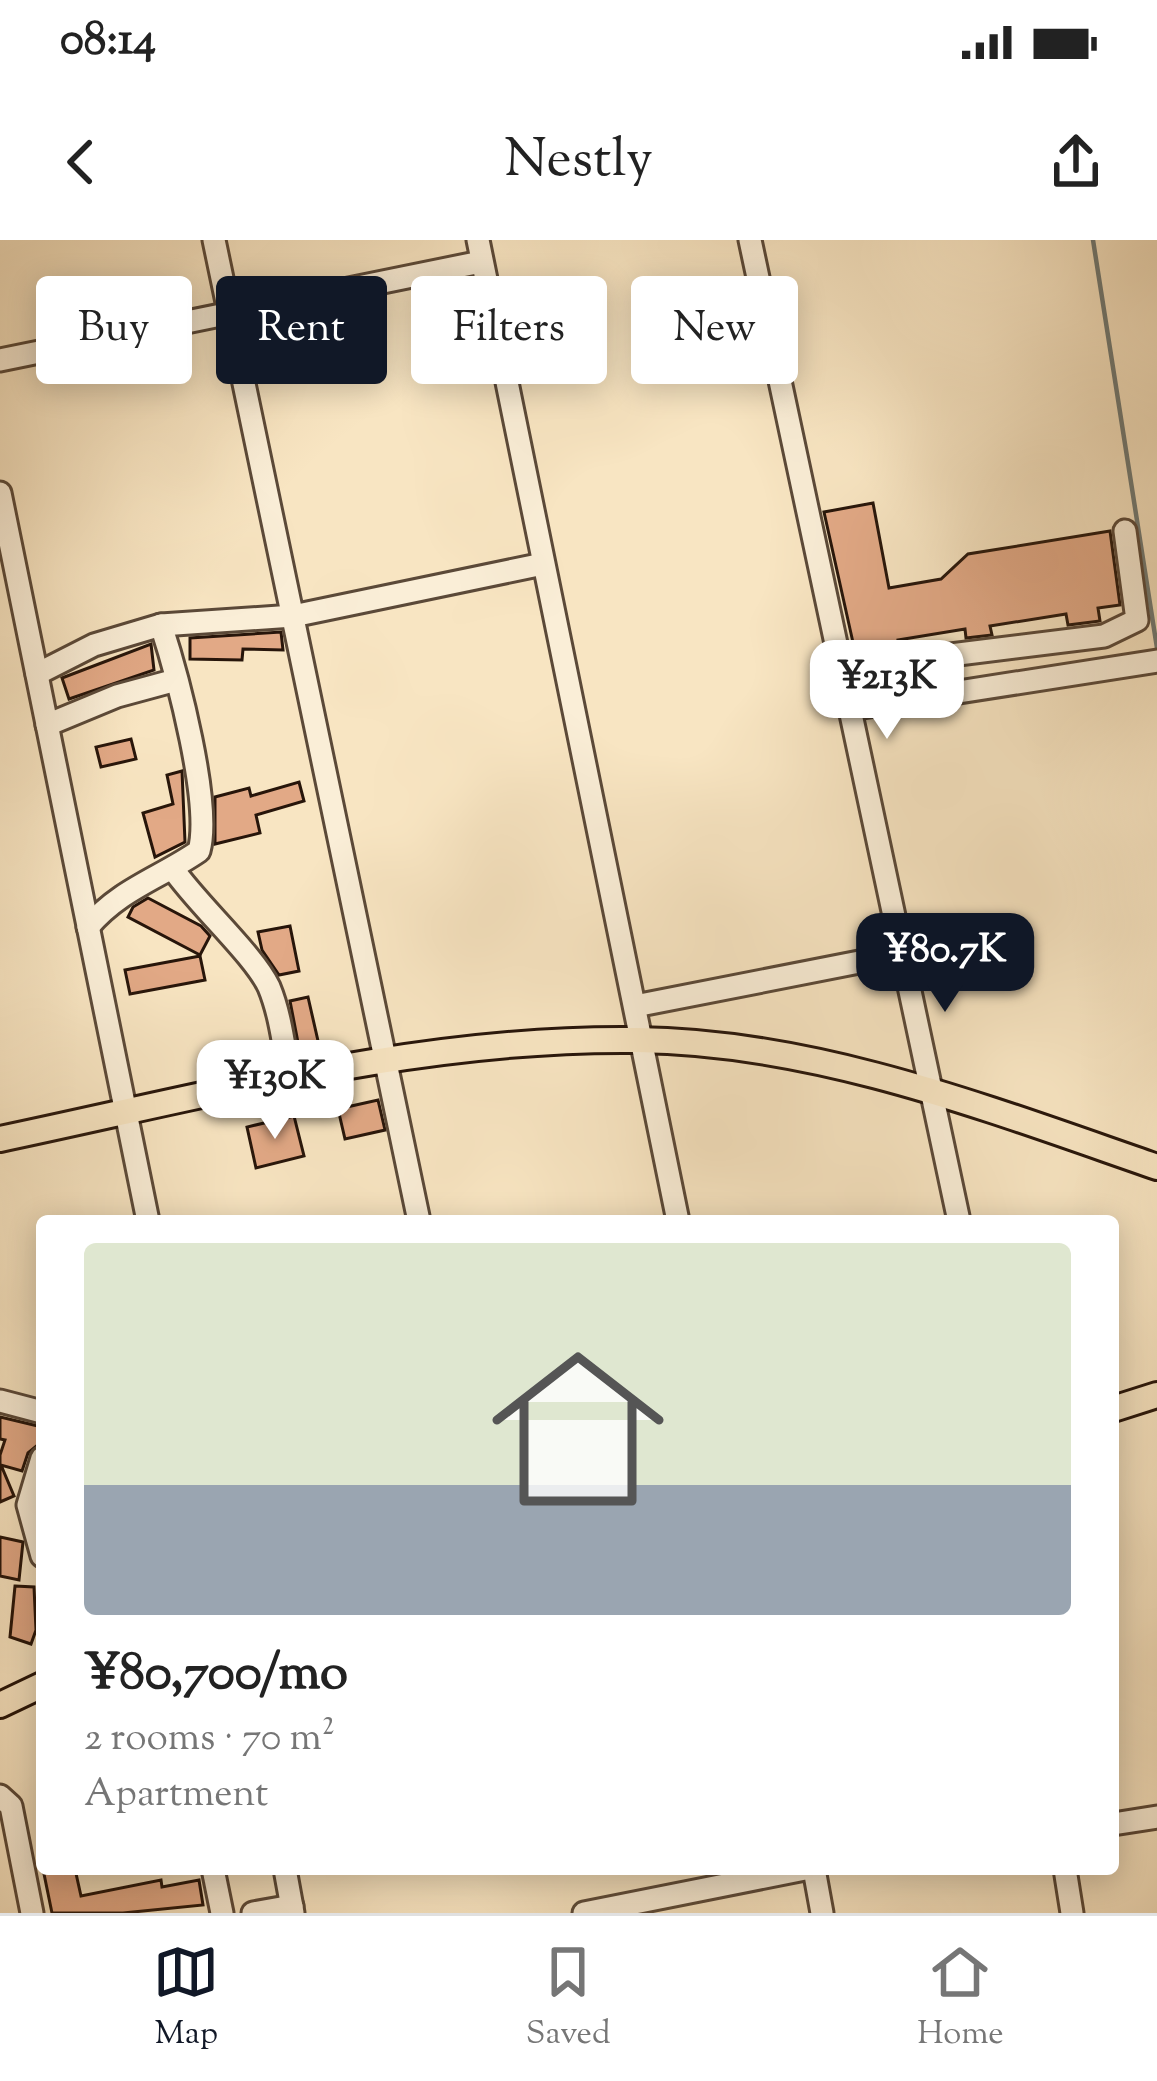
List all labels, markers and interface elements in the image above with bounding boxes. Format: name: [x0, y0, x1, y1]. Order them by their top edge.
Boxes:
text: 08:14: [60, 10, 156, 75]
text: Nestly: [504, 123, 653, 201]
icon: back: [48, 129, 114, 195]
icon: share: [1043, 129, 1109, 195]
chip: Buy: [36, 276, 192, 384]
chip: Rent: [216, 276, 387, 384]
chip: Filters: [411, 276, 607, 384]
chip: New: [631, 276, 798, 384]
pin: ¥213K: [803, 640, 971, 742]
text: ¥213K: [837, 651, 937, 707]
pin: ¥80.7K: [847, 913, 1043, 1015]
text: ¥80.7K: [883, 924, 1007, 980]
pin: ¥130K: [191, 1040, 359, 1142]
text: ¥130K: [224, 1051, 326, 1107]
icon: home: [470, 1321, 686, 1537]
text: ¥80,700/mo: [84, 1639, 348, 1712]
text: 2 rooms · 70 m²: [84, 1712, 335, 1768]
text: Apartment: [84, 1768, 268, 1824]
tab: Map: [153, 1939, 219, 2059]
tab: Saved: [526, 1939, 611, 2059]
tab: Home: [917, 1939, 1004, 2059]

